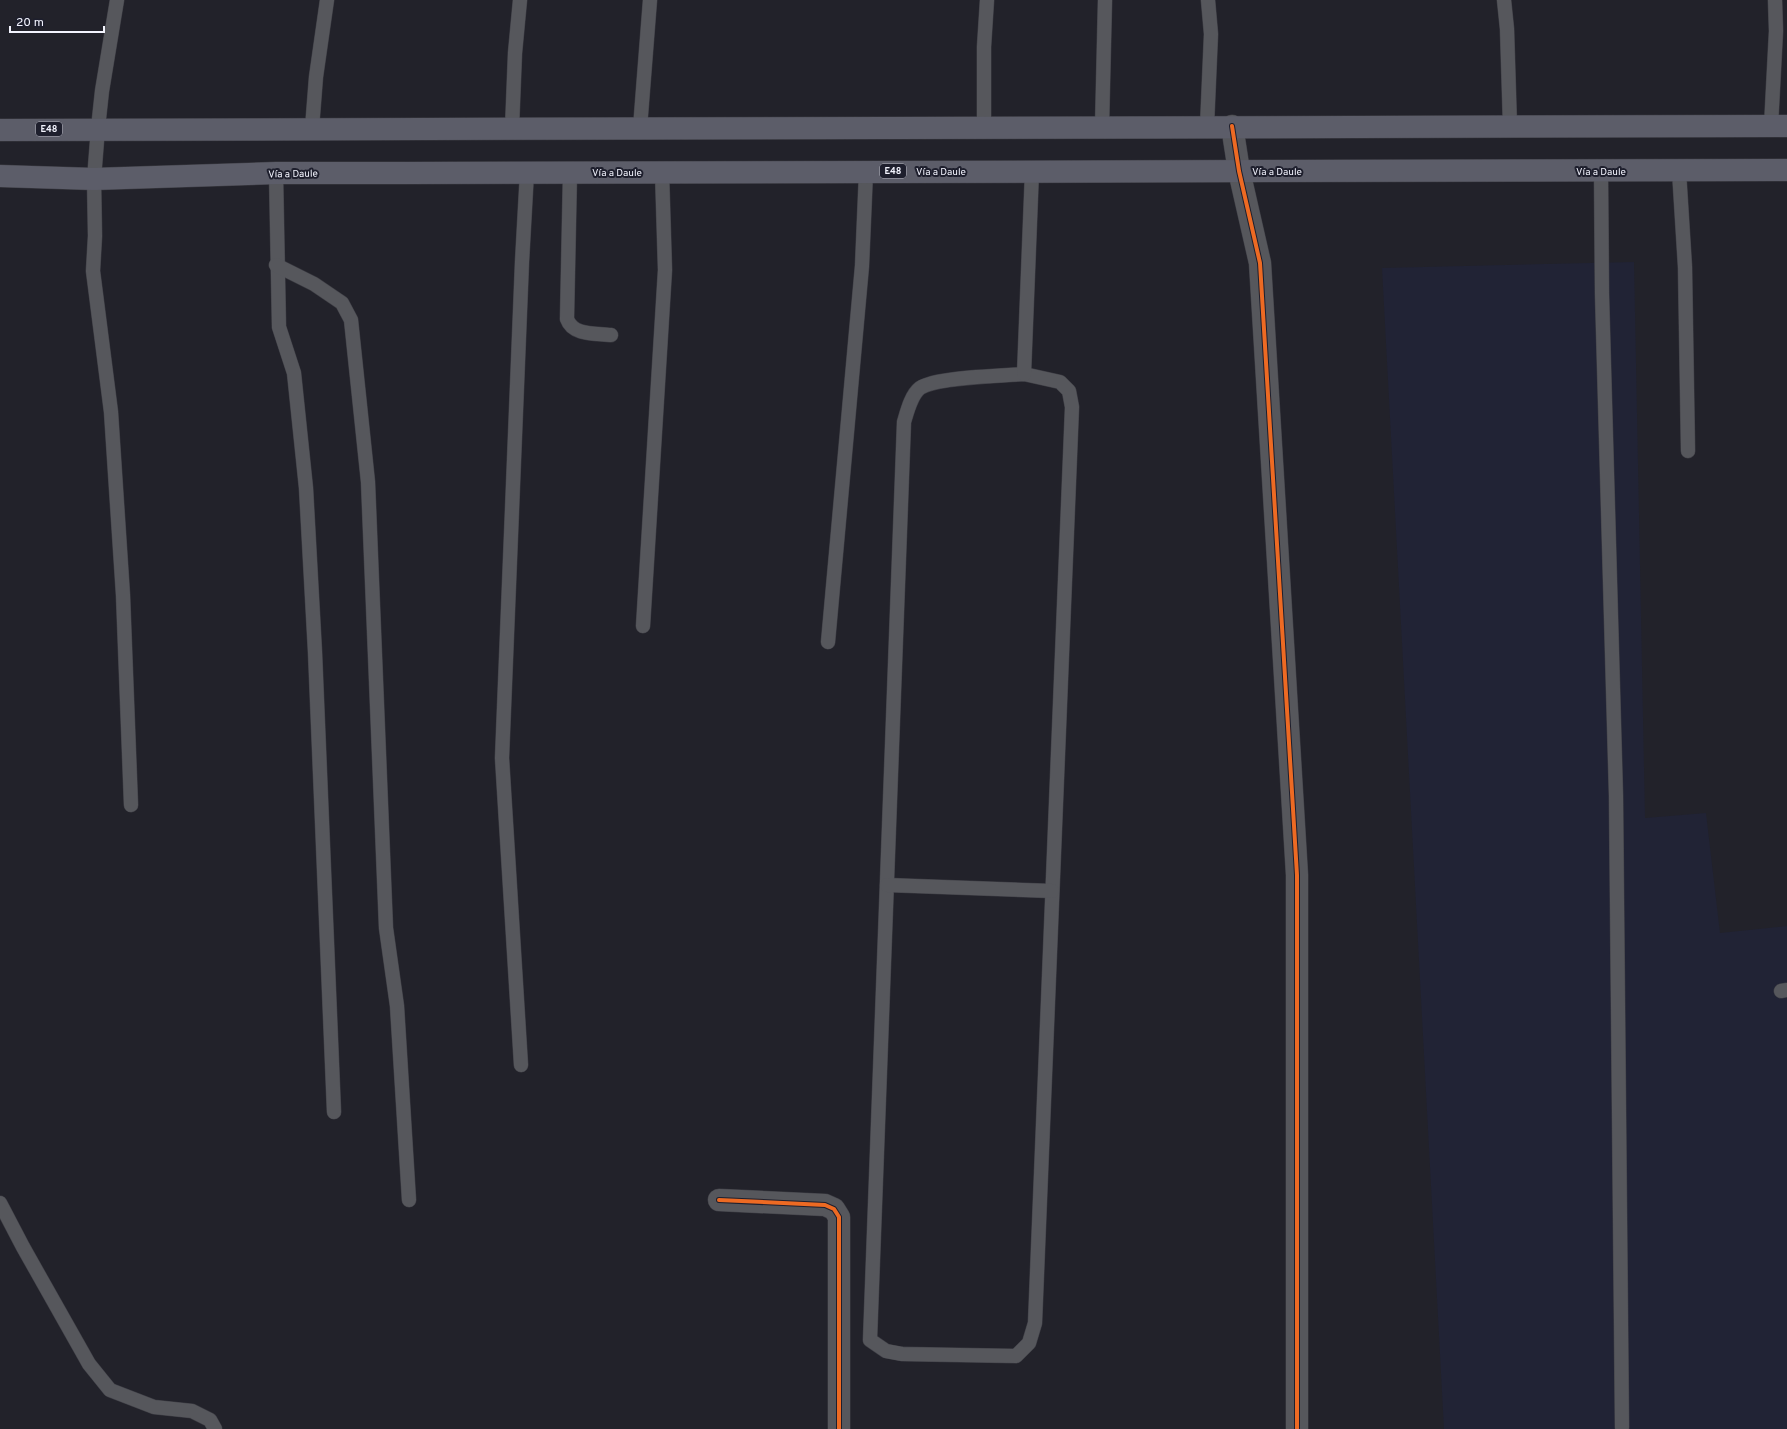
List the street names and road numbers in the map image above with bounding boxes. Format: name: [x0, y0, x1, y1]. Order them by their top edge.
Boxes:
road number: E48: [36, 122, 62, 136]
road number: E48: [880, 164, 906, 178]
street label: Vía a Daule: [916, 166, 966, 179]
street label: Vía a Daule: [1252, 166, 1302, 179]
street label: Vía a Daule: [1576, 166, 1626, 179]
street label: Vía a Daule: [592, 167, 642, 180]
street label: Vía a Daule: [268, 168, 318, 181]

